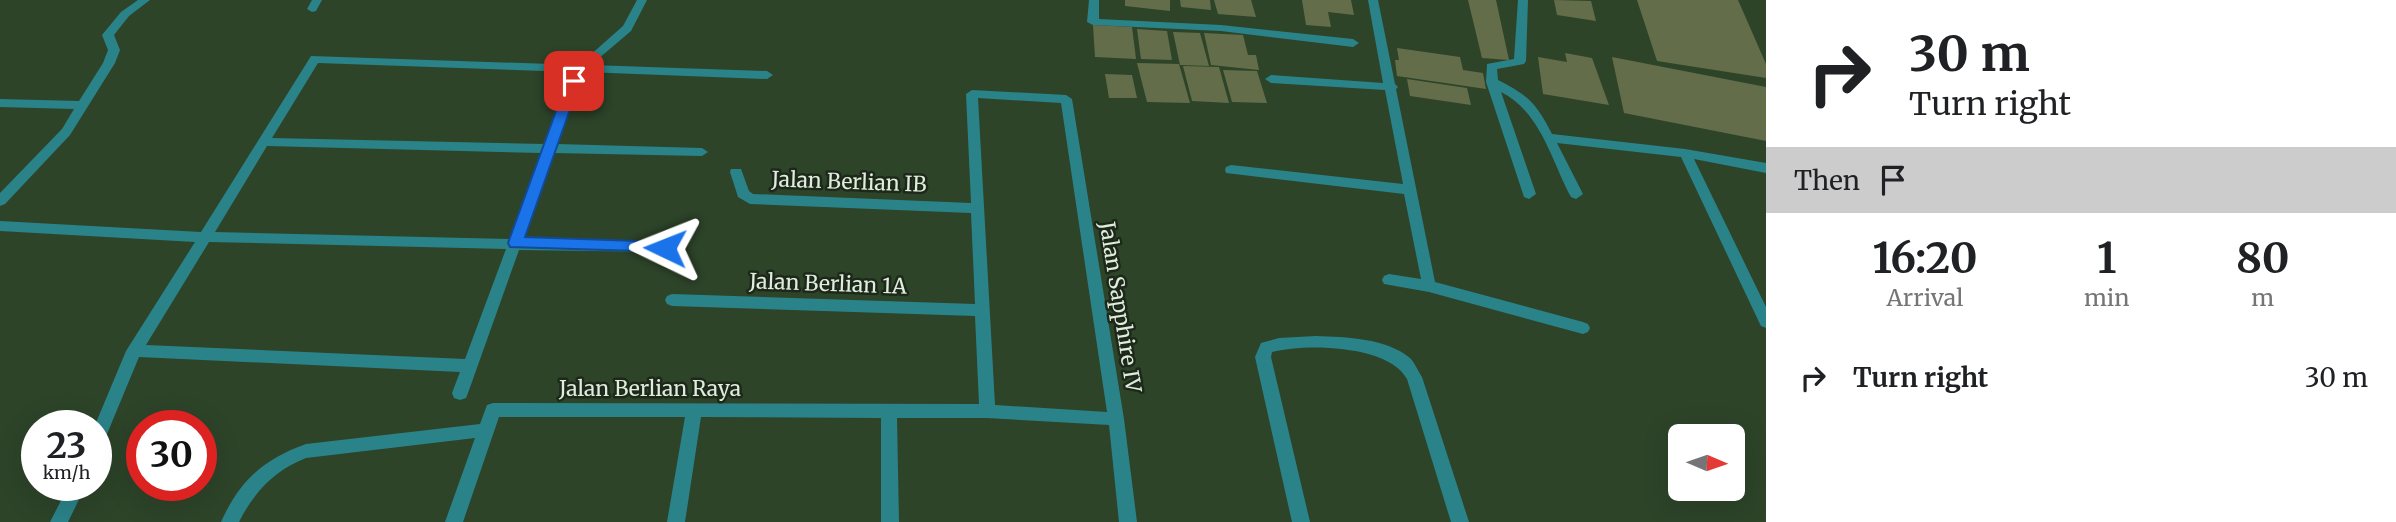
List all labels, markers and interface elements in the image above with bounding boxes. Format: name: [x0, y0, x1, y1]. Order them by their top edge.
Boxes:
text: 30 m: [1909, 23, 2030, 84]
icon: right: [1794, 28, 1885, 119]
pin: [544, 51, 604, 111]
icon: arrive: [555, 62, 593, 100]
text: Turn right: [1909, 84, 2071, 124]
icon: arrive: [1874, 161, 1912, 199]
text: Then: [1794, 164, 1860, 197]
street label: Jalan Berlian IB: [770, 165, 927, 198]
position arrow: [628, 211, 702, 285]
street label: Jalan Sapphire IV: [1094, 219, 1147, 395]
text: 16:20: [1872, 232, 1977, 284]
text: 1: [2097, 232, 2116, 284]
text: 80: [2236, 232, 2290, 284]
street label: Jalan Berlian 1A: [748, 267, 908, 300]
text: Arrival: [1887, 283, 1963, 312]
text: min: [2084, 283, 2129, 312]
text: m: [2251, 283, 2274, 312]
icon: right: [1794, 359, 1832, 397]
text: Turn right: [1853, 361, 1988, 394]
text: 30 m: [2305, 361, 2368, 394]
street label: Jalan Berlian Raya: [558, 375, 741, 402]
speed limit sign: 30: [126, 410, 217, 501]
text: 23: [47, 424, 86, 468]
north arrow: [1668, 424, 1745, 500]
map controls: [1668, 424, 1745, 501]
text: km/h: [43, 461, 90, 484]

